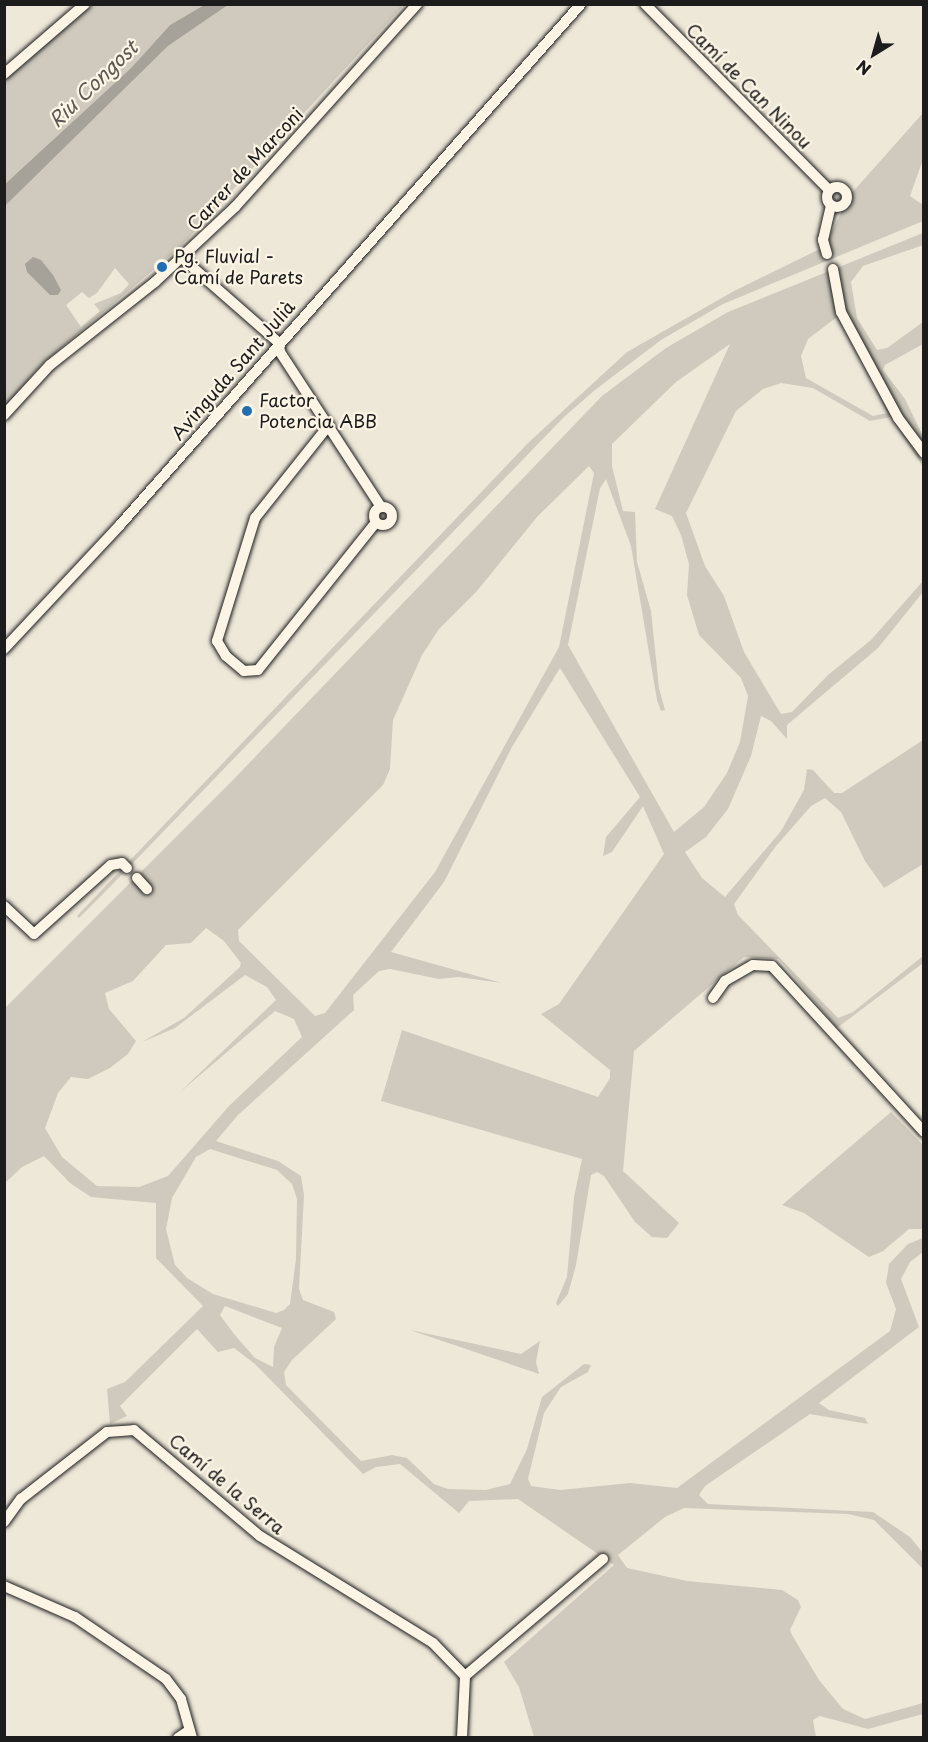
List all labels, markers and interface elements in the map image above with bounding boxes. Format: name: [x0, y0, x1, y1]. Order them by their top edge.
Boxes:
street label: Camí de Can Ninou: [681, 18, 817, 154]
north arrow: [844, 24, 904, 84]
water label: Riu Congost: [43, 35, 143, 133]
text: N: [851, 55, 875, 82]
street label: Carrer de Marconi: [182, 102, 308, 236]
place label: Pg. Fluvial - Camí de Parets: [174, 246, 307, 288]
marker: Pg. Fluvial - Camí de Parets: [155, 260, 169, 274]
street label: Avinguda Sant Julià: [167, 296, 299, 444]
place label: Factor Potencia ABB: [259, 390, 376, 432]
marker: Factor Potencia ABB: [240, 404, 254, 418]
street label: Camí de la Serra: [164, 1429, 290, 1539]

